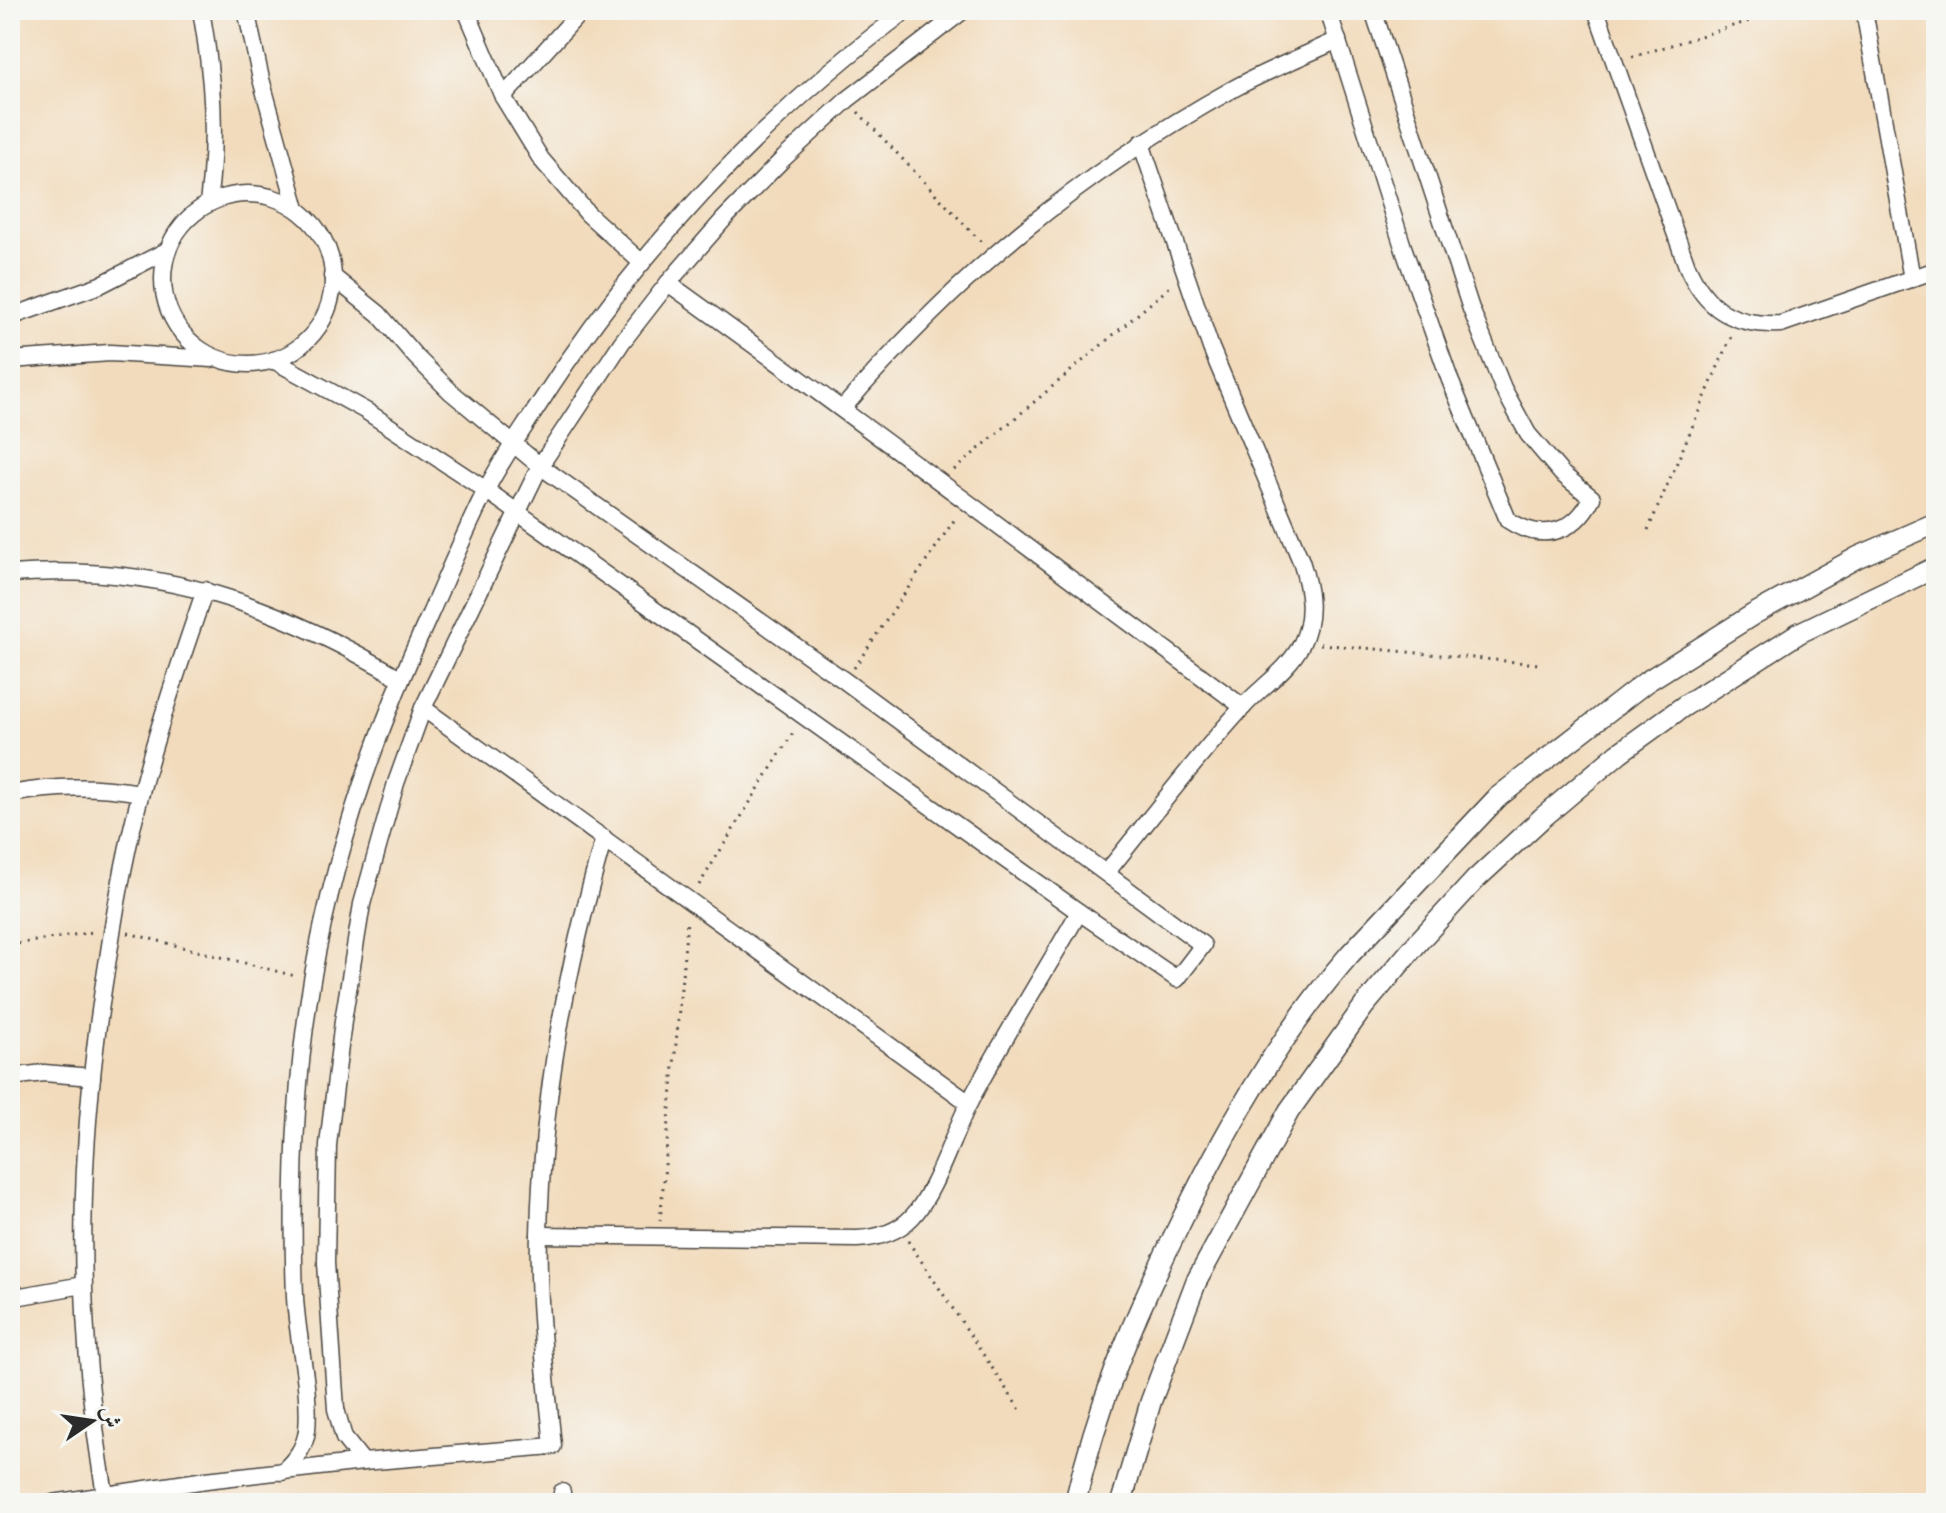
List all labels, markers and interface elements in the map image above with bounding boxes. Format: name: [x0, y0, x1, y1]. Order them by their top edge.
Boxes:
north arrow: [52, 1381, 132, 1461]
text: ش: [94, 1403, 127, 1431]

